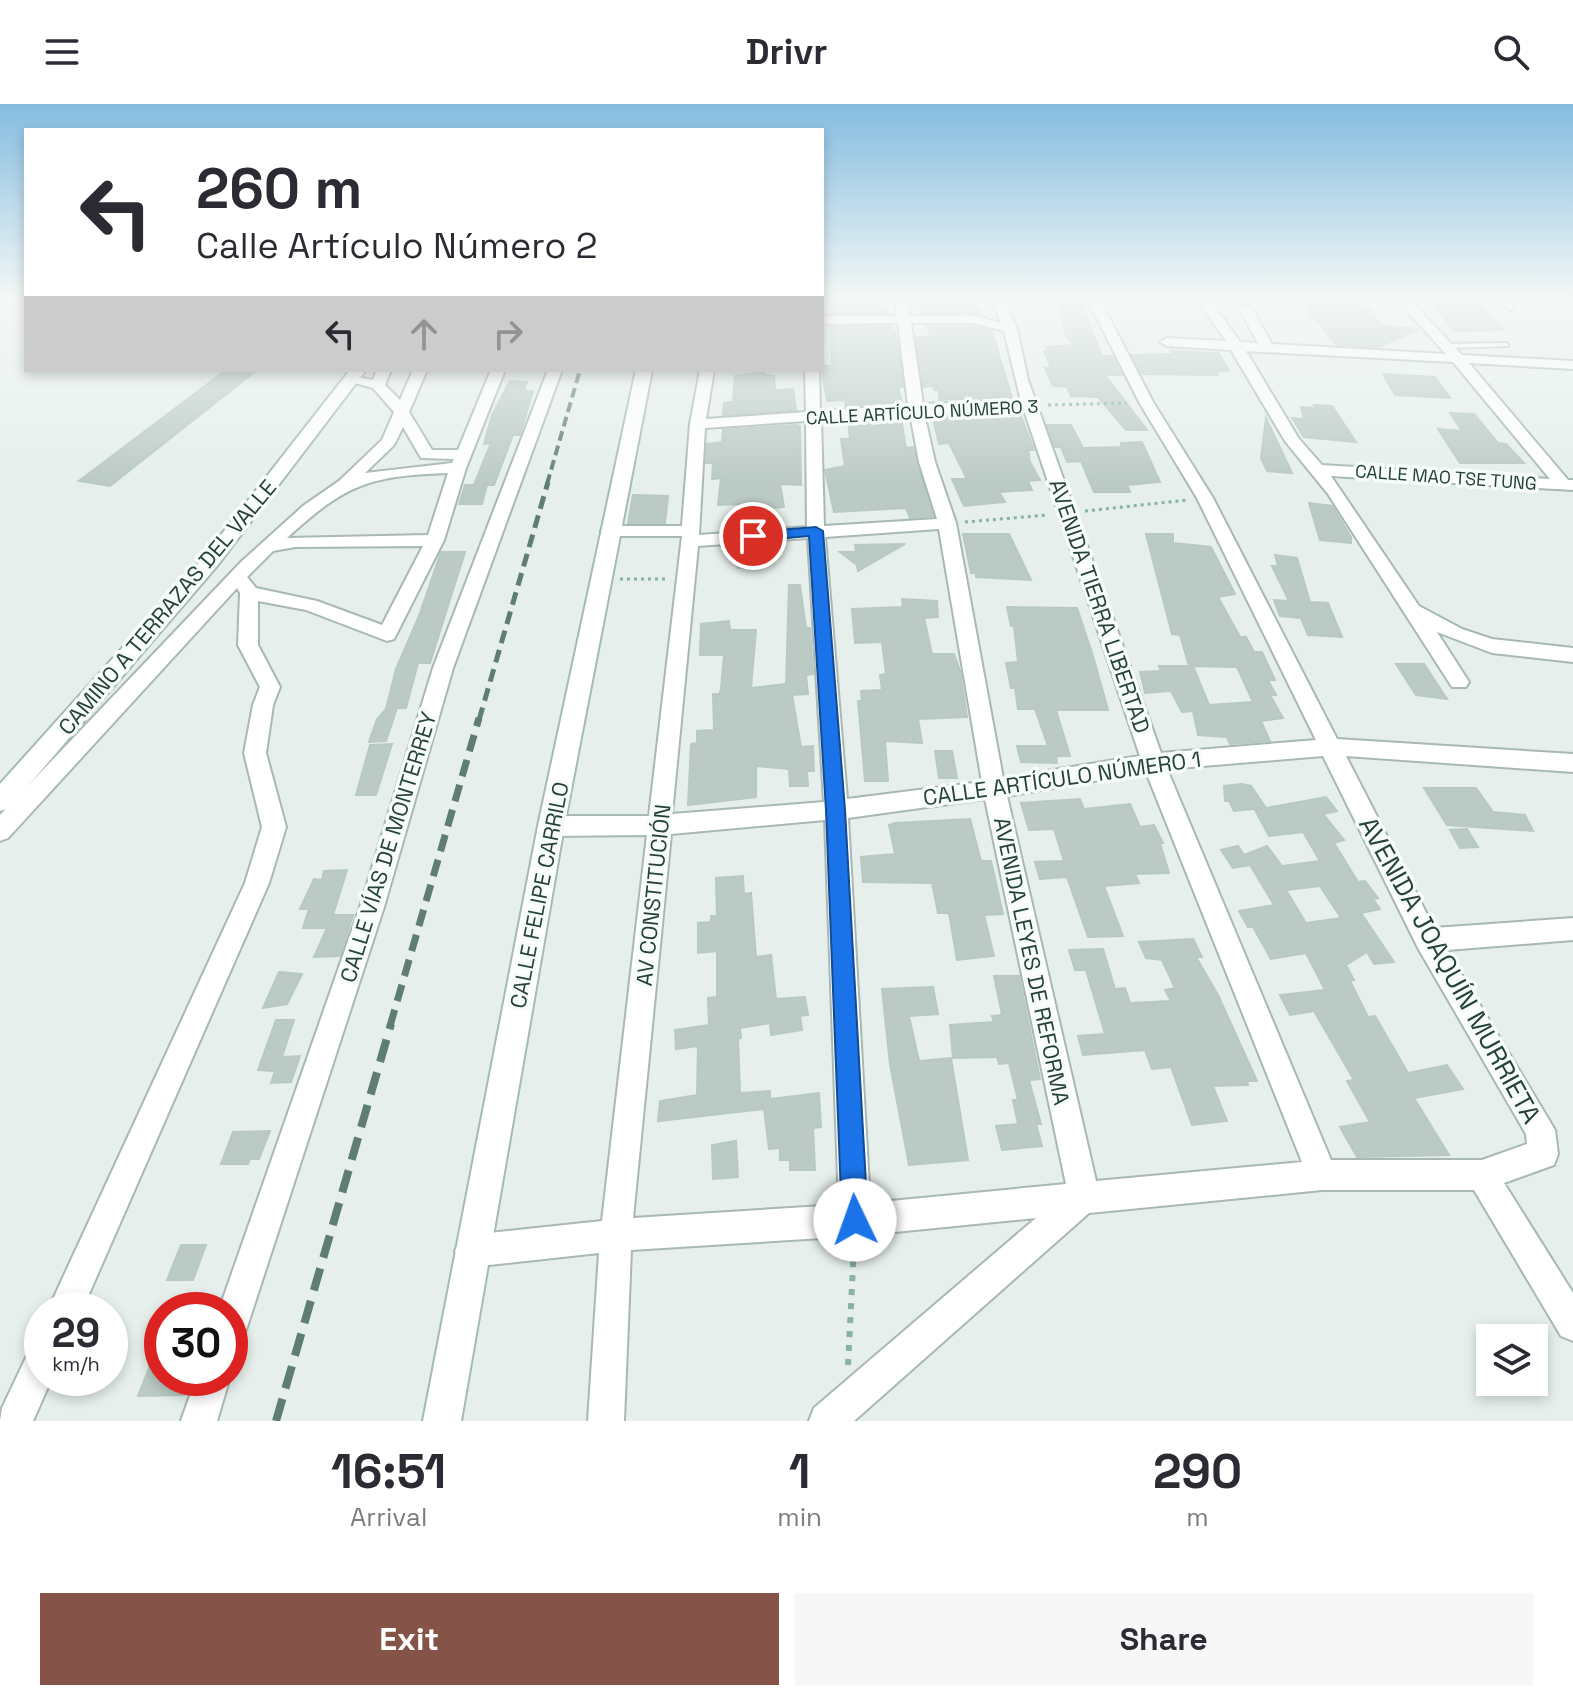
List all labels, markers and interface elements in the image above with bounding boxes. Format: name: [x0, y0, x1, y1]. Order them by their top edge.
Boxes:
text: Drivr: [746, 29, 827, 75]
icon: menu: [40, 30, 84, 74]
icon: search: [1489, 30, 1533, 74]
text: 260 m: [196, 153, 362, 224]
icon: left: [64, 160, 168, 264]
text: Calle Artículo Número 2: [196, 223, 597, 269]
icon: left: [318, 312, 362, 356]
icon: ahead: [402, 312, 446, 356]
icon: right: [486, 312, 530, 356]
street label: CALLE ARTÍCULO NÚMERO 3: [805, 394, 1039, 430]
street label: CALLE MAO TSE TUNG: [1354, 459, 1538, 495]
street label: CAMINO A TERRAZAS DEL VALLE: [52, 474, 282, 740]
street label: AVENIDA TIERRA LIBERTAD: [1043, 475, 1157, 737]
pin: [719, 502, 787, 570]
icon: arrive: [731, 514, 775, 558]
street label: CALLE VÍAS DE MONTERREY: [333, 708, 443, 986]
street label: CALLE ARTÍCULO NÚMERO 1: [921, 745, 1203, 811]
street label: CALLE FELIPE CARRILO: [503, 779, 575, 1011]
street label: AV CONSTITUCIÓN: [630, 803, 676, 987]
street label: AVENIDA JOAQUÍN MURRIETA: [1351, 811, 1549, 1129]
street label: AVENIDA LEYES DE REFORMA: [988, 814, 1076, 1108]
position arrow: [813, 1178, 897, 1262]
speed limit sign: 30: [144, 1292, 248, 1396]
text: 29: [52, 1308, 100, 1359]
map controls: [1476, 1324, 1548, 1396]
button: layers: [1476, 1324, 1548, 1396]
text: km/h: [52, 1351, 100, 1377]
text: 16:51: [331, 1441, 446, 1502]
text: 1: [789, 1441, 810, 1502]
text: 290: [1153, 1441, 1242, 1502]
text: Arrival: [350, 1500, 427, 1534]
text: min: [777, 1500, 822, 1534]
text: m: [1186, 1500, 1209, 1534]
button: Exit: [40, 1593, 779, 1685]
button: Share: [795, 1593, 1533, 1685]

